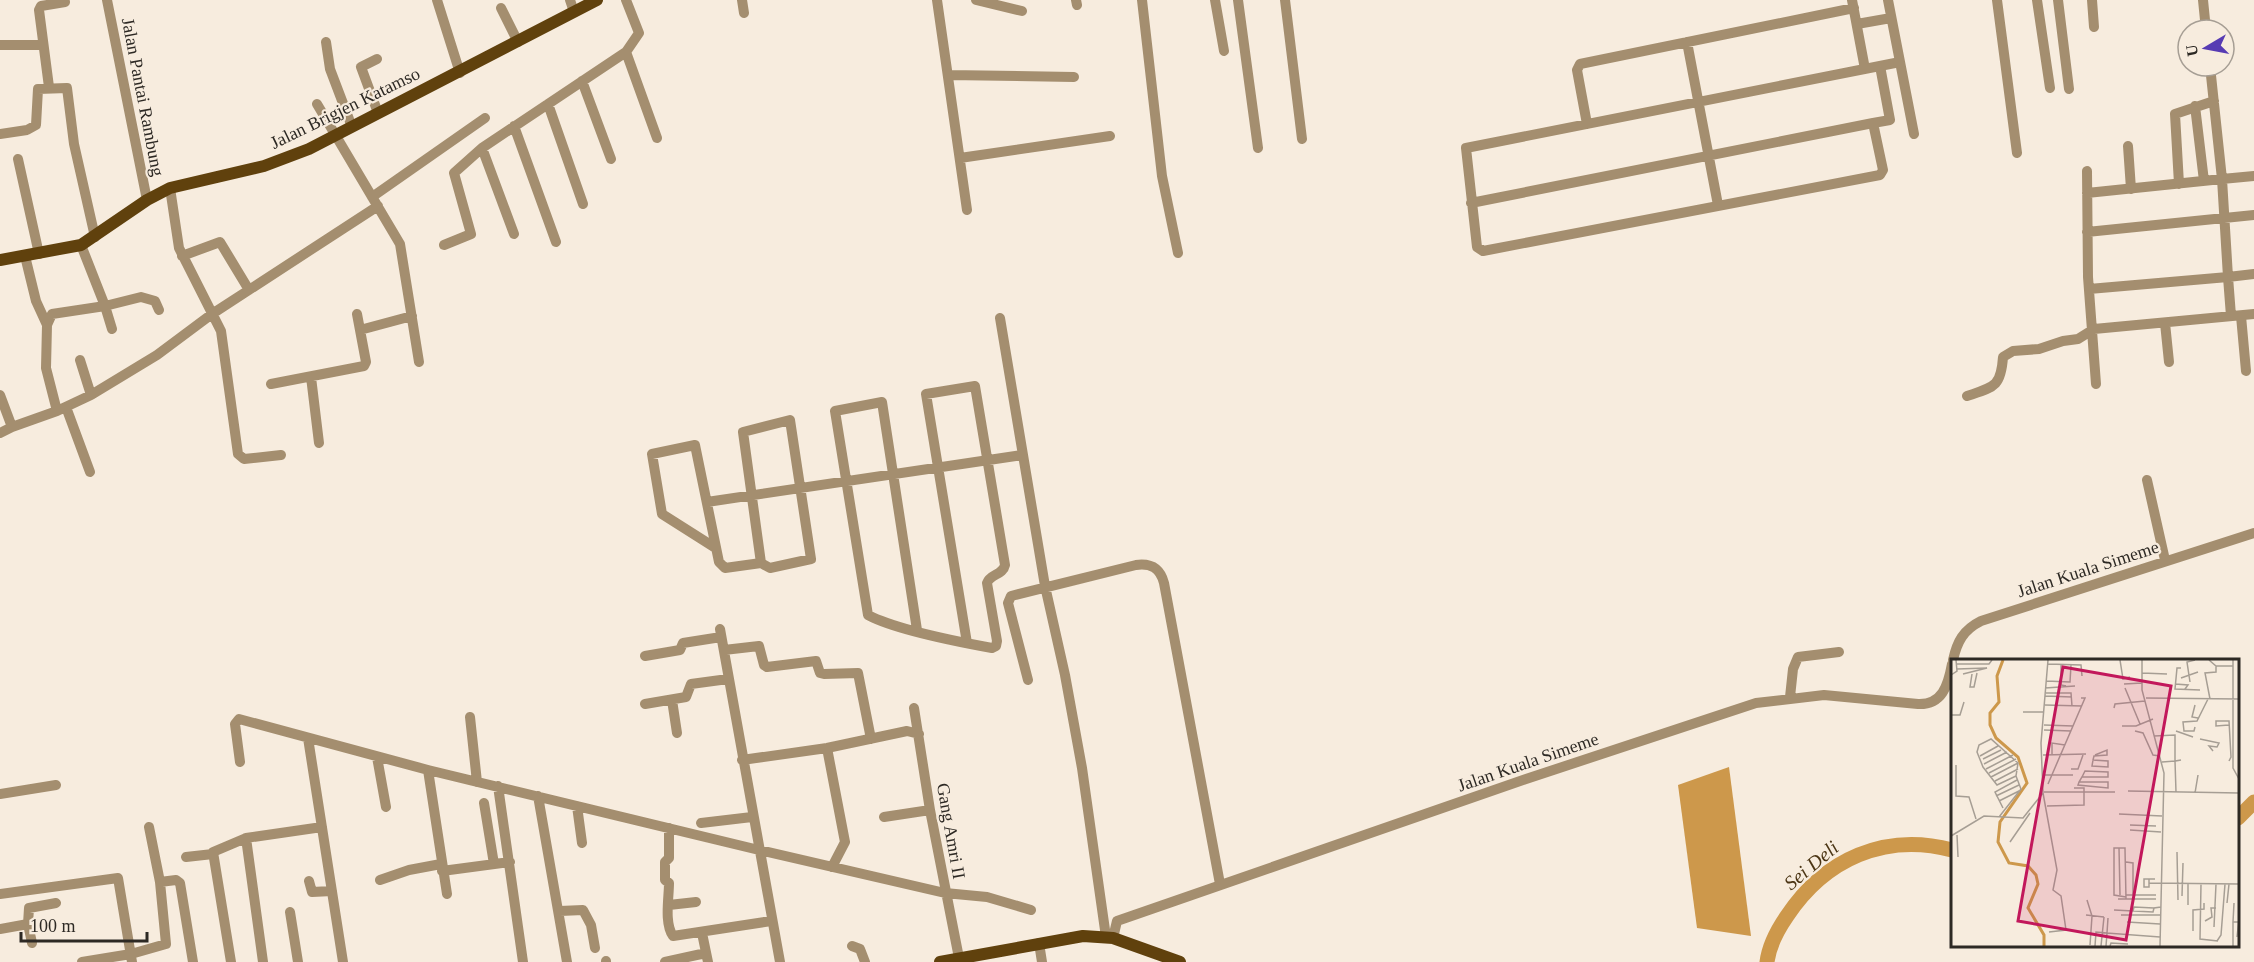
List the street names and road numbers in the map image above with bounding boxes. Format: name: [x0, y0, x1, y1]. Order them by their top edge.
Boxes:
street label: Jalan Pantai Rambung: [118, 16, 168, 178]
street label: Jalan Brigjen Katamso: [267, 63, 423, 153]
street label: Jalan Kuala Simeme: [2015, 537, 2161, 601]
street label: Jalan Kuala Simeme: [1455, 728, 1601, 796]
street label: Gang Amri II: [933, 782, 969, 880]

